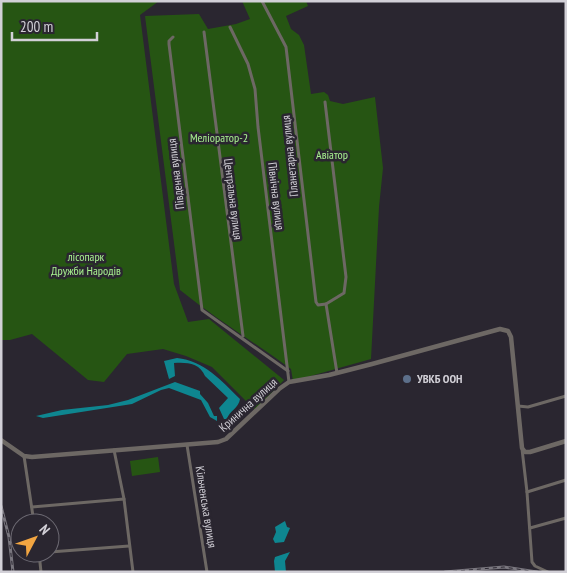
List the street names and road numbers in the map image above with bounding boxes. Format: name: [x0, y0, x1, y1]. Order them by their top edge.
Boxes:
street label: Планетарна вулиця: [278, 114, 301, 198]
street label: Південна вулиця: [164, 138, 187, 210]
street label: Центральна вулиця: [221, 157, 246, 241]
street label: Північна вулиця: [265, 161, 288, 231]
street label: Кринична вулиця: [215, 374, 280, 435]
street label: Кільченська вулиця: [193, 465, 220, 549]

